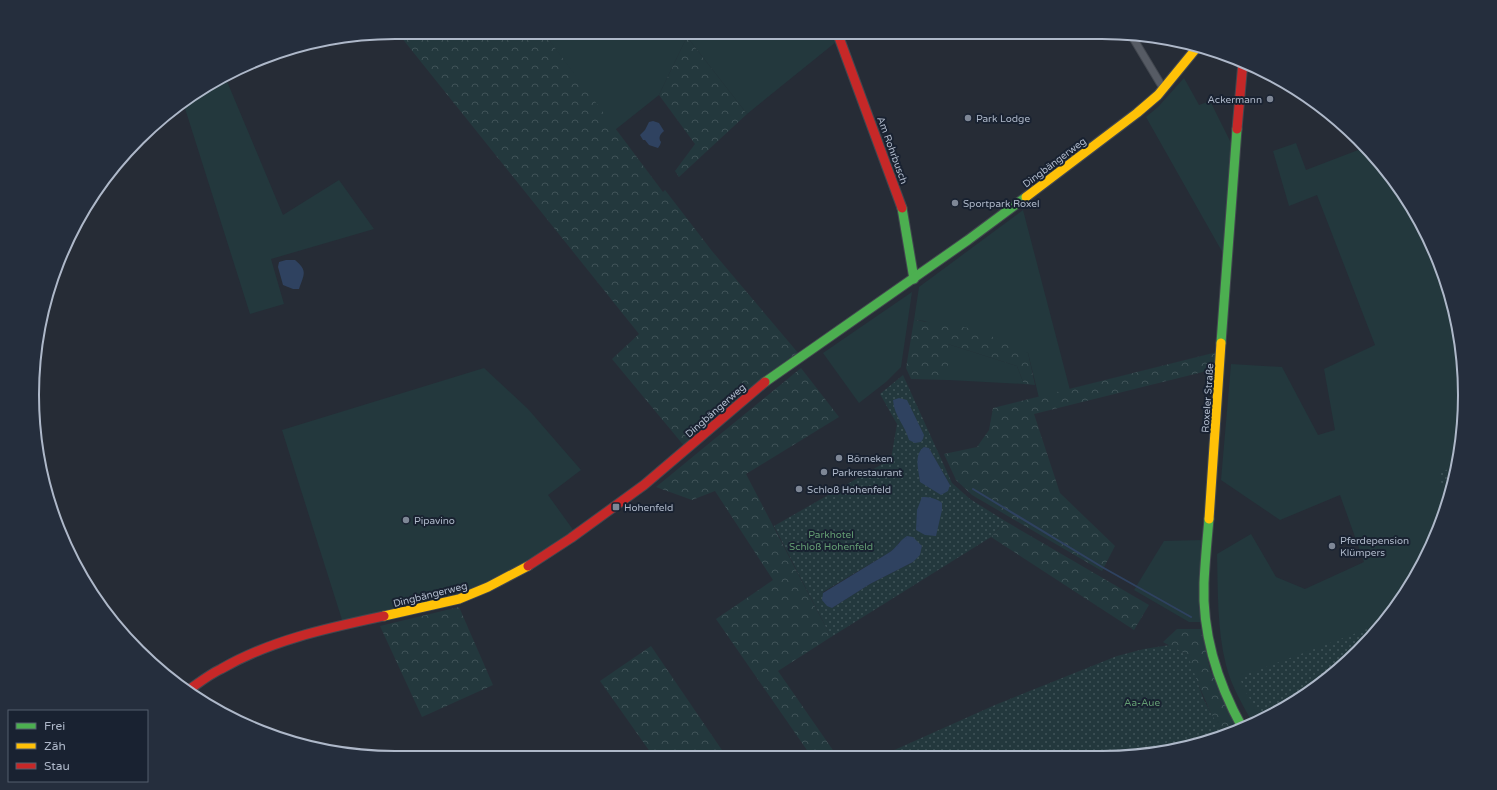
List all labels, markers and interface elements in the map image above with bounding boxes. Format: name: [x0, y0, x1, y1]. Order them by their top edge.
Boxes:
place label: Ackermann: [1208, 94, 1262, 106]
marker: Ackermann: [1265, 94, 1275, 104]
marker: Park Lodge: [963, 113, 973, 123]
place label: Park Lodge: [976, 113, 1030, 125]
street label: Am Rohrbusch: [874, 115, 910, 186]
street label: Dingbängerweg: [1021, 135, 1089, 190]
marker: Sportpark Roxel: [950, 198, 960, 208]
place label: Sportpark Roxel: [963, 198, 1039, 210]
street label: Roxeler Straße: [1200, 363, 1216, 433]
street label: Dingbängerweg: [683, 381, 748, 440]
marker: Börneken: [834, 453, 844, 463]
place label: Börneken: [847, 453, 893, 465]
marker: Parkrestaurant: [819, 467, 829, 477]
place label: Parkrestaurant: [832, 467, 902, 479]
marker: Schloß Hohenfeld: [794, 484, 804, 494]
place label: Schloß Hohenfeld: [807, 484, 891, 496]
marker: Hohenfeld: [611, 502, 621, 512]
place label: Hohenfeld: [624, 502, 673, 514]
marker: Pipavino: [401, 515, 411, 525]
place label: Pipavino: [414, 515, 455, 527]
park label: Parkhotel Schloß Hohenfeld: [789, 529, 873, 553]
place label: Pferdepension Klümpers: [1340, 535, 1409, 559]
marker: Pferdepension Klümpers: [1327, 541, 1337, 551]
street label: Dingbängerweg: [392, 580, 469, 610]
park label: Aa-Aue: [1124, 697, 1160, 709]
legend: [8, 710, 148, 782]
text: Frei: [44, 719, 65, 733]
text: Zäh: [44, 739, 66, 753]
text: Stau: [44, 759, 70, 773]

